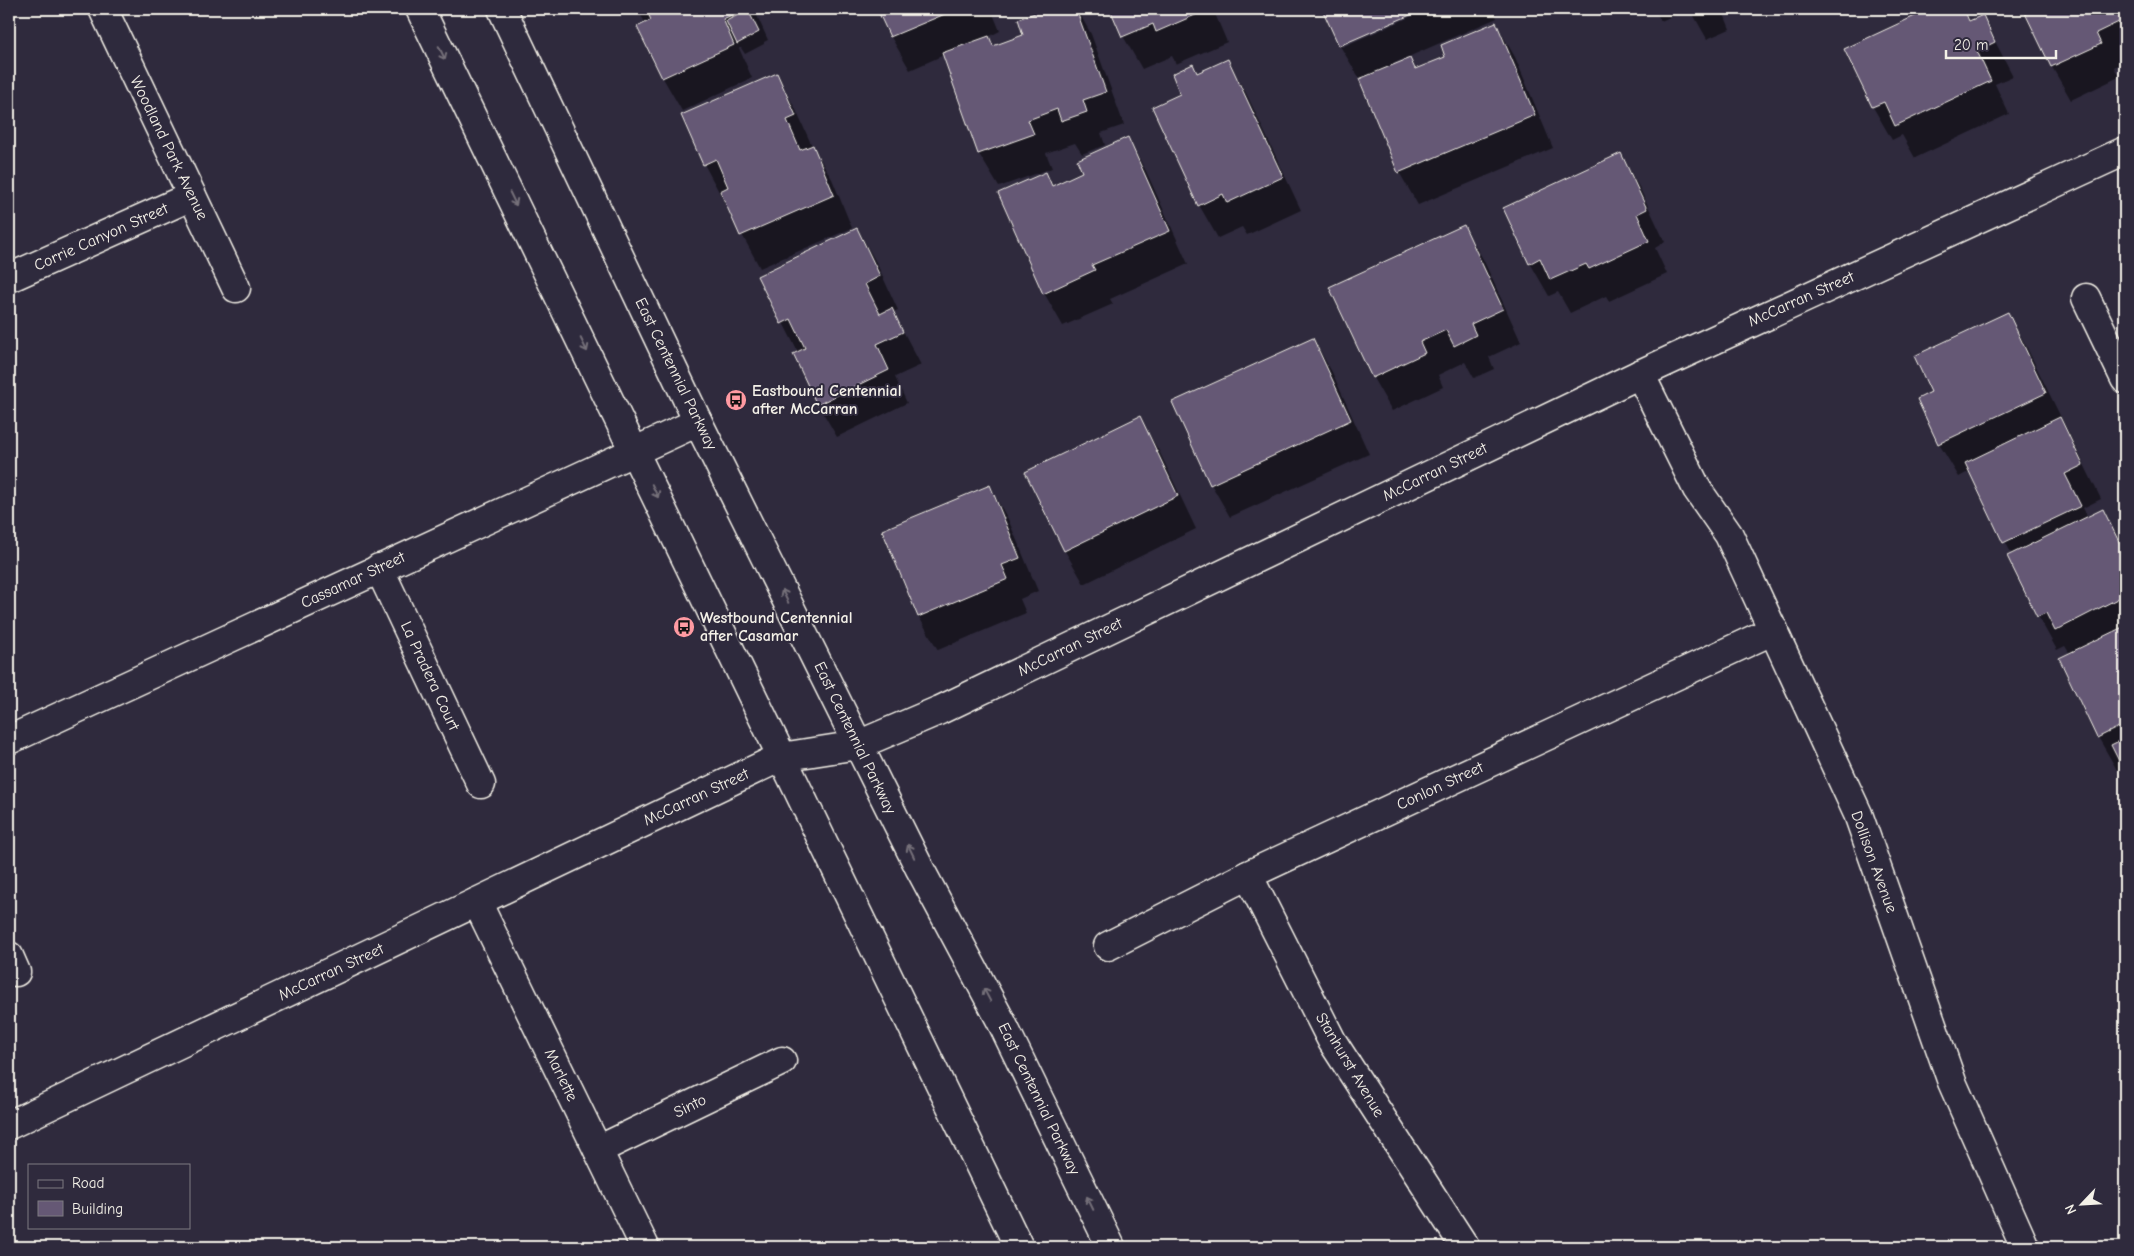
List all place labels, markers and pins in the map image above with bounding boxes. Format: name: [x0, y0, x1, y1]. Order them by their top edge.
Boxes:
place label: Eastbound Centennial after McCarran: [752, 382, 901, 418]
bus stop icon: Eastbound Centennial after McCarran: [724, 388, 748, 412]
place label: Westbound Centennial after Casamar: [700, 609, 852, 645]
bus stop icon: Westbound Centennial after Casamar: [672, 615, 696, 639]

